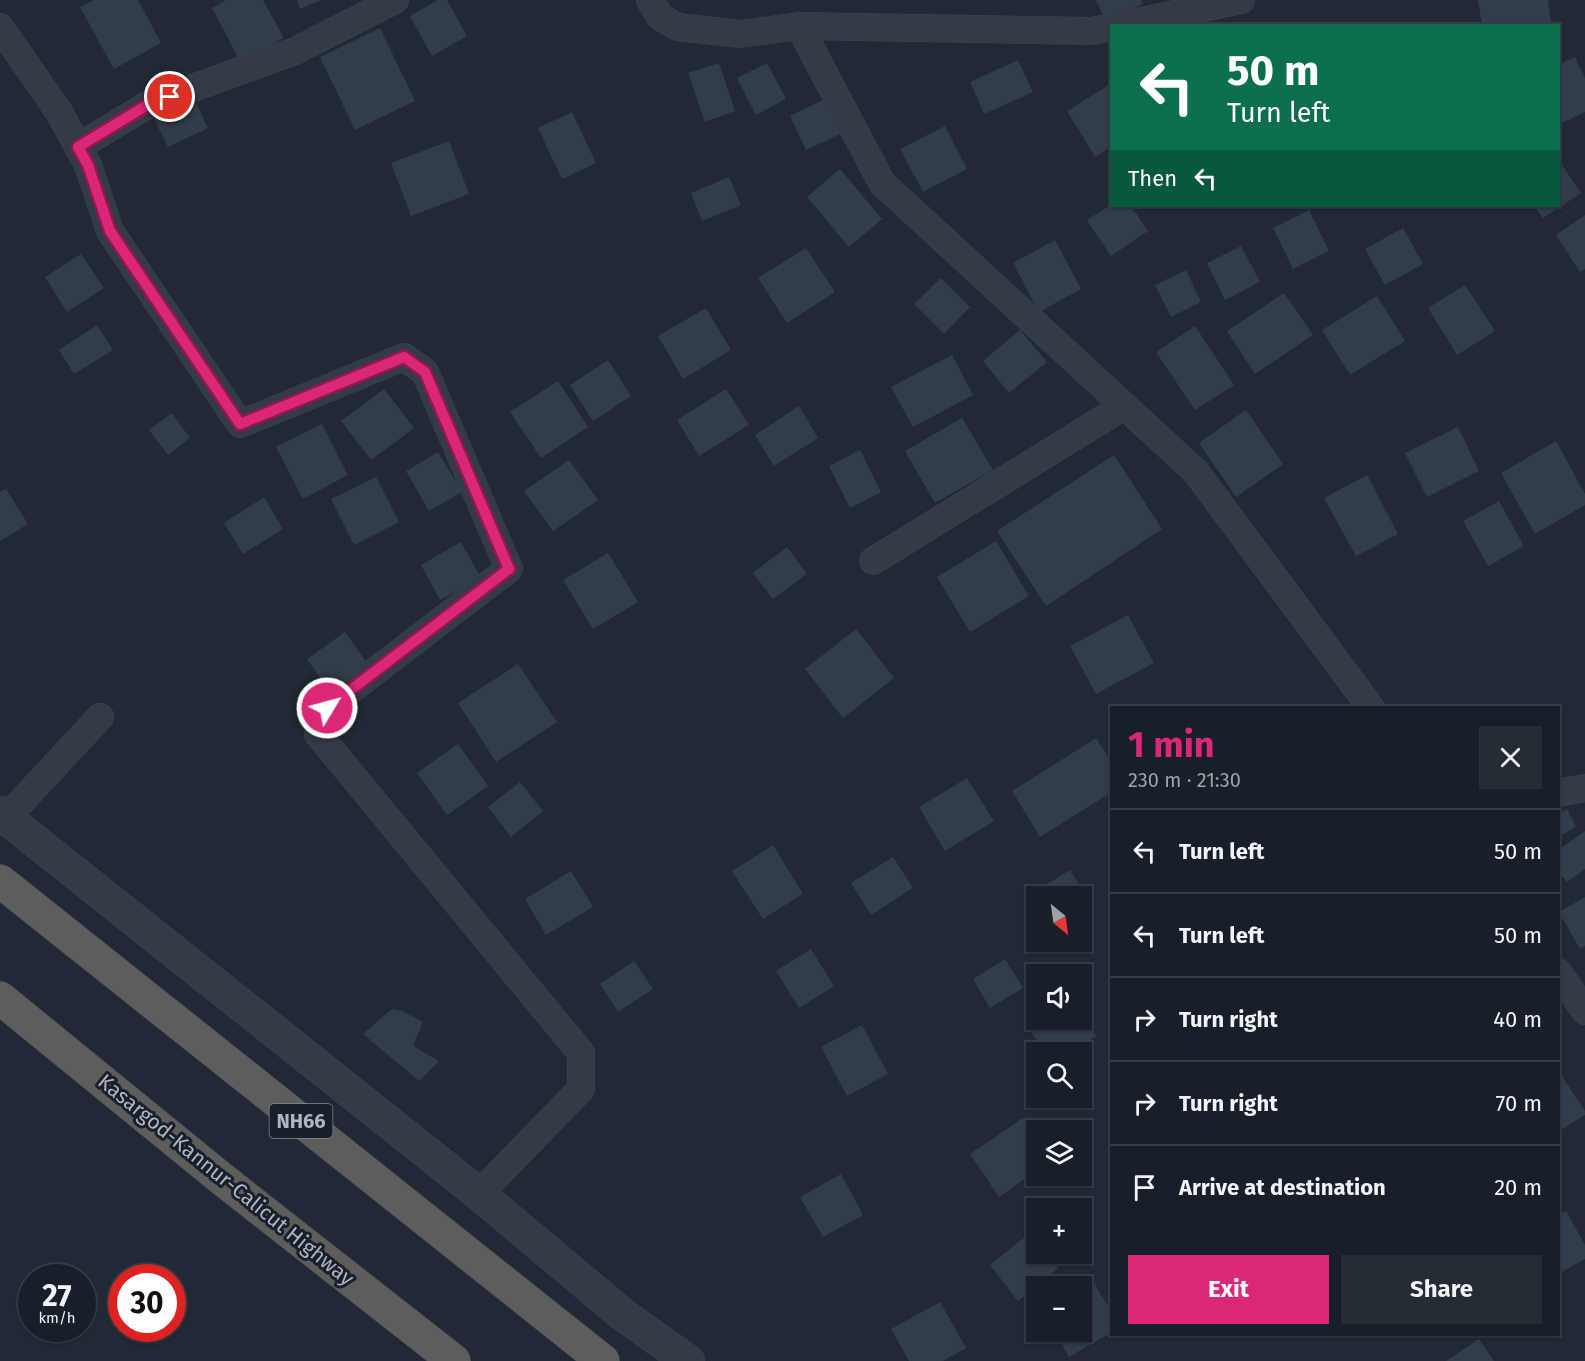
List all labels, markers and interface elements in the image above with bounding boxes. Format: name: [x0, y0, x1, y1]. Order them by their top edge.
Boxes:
text: 50 m: [1227, 46, 1320, 96]
icon: left: [1128, 48, 1206, 126]
pin: [144, 71, 195, 122]
icon: arrive: [153, 80, 186, 113]
text: Turn left: [1227, 97, 1330, 129]
icon: left: [1189, 162, 1222, 195]
text: Then: [1128, 165, 1177, 192]
position arrow: [295, 676, 359, 740]
text: 1 min: [1128, 723, 1215, 767]
button: close: [1479, 726, 1542, 789]
text: 230 m · 21:30: [1128, 768, 1241, 792]
icon: left: [1128, 835, 1161, 868]
text: Turn left: [1179, 838, 1264, 865]
text: 50 m: [1494, 838, 1542, 865]
north arrow: [1026, 886, 1092, 952]
map controls: [1026, 886, 1092, 1342]
icon: left: [1128, 919, 1161, 952]
text: Turn left: [1179, 922, 1264, 949]
text: 50 m: [1494, 922, 1542, 949]
button: sound: [1026, 964, 1092, 1030]
icon: right: [1128, 1003, 1161, 1036]
text: Turn right: [1179, 1006, 1278, 1033]
text: 40 m: [1493, 1006, 1542, 1033]
button: search: [1026, 1042, 1092, 1108]
street label: Kasargod-Kannur-Calicut Highway: [93, 1069, 360, 1292]
icon: right: [1128, 1087, 1161, 1120]
text: Turn right: [1179, 1090, 1278, 1117]
text: 70 m: [1496, 1090, 1542, 1117]
road number: NH66: [270, 1104, 332, 1138]
button: layers: [1026, 1120, 1092, 1186]
icon: arrive: [1128, 1171, 1161, 1204]
text: Arrive at destination: [1179, 1174, 1386, 1201]
text: 20 m: [1494, 1174, 1542, 1201]
button: +: [1026, 1198, 1092, 1264]
button: Exit: [1128, 1255, 1329, 1324]
button: Share: [1341, 1255, 1542, 1324]
speed limit sign: 30: [108, 1264, 186, 1342]
button: −: [1026, 1276, 1092, 1342]
text: 27: [42, 1278, 72, 1314]
text: km/h: [38, 1309, 76, 1327]

